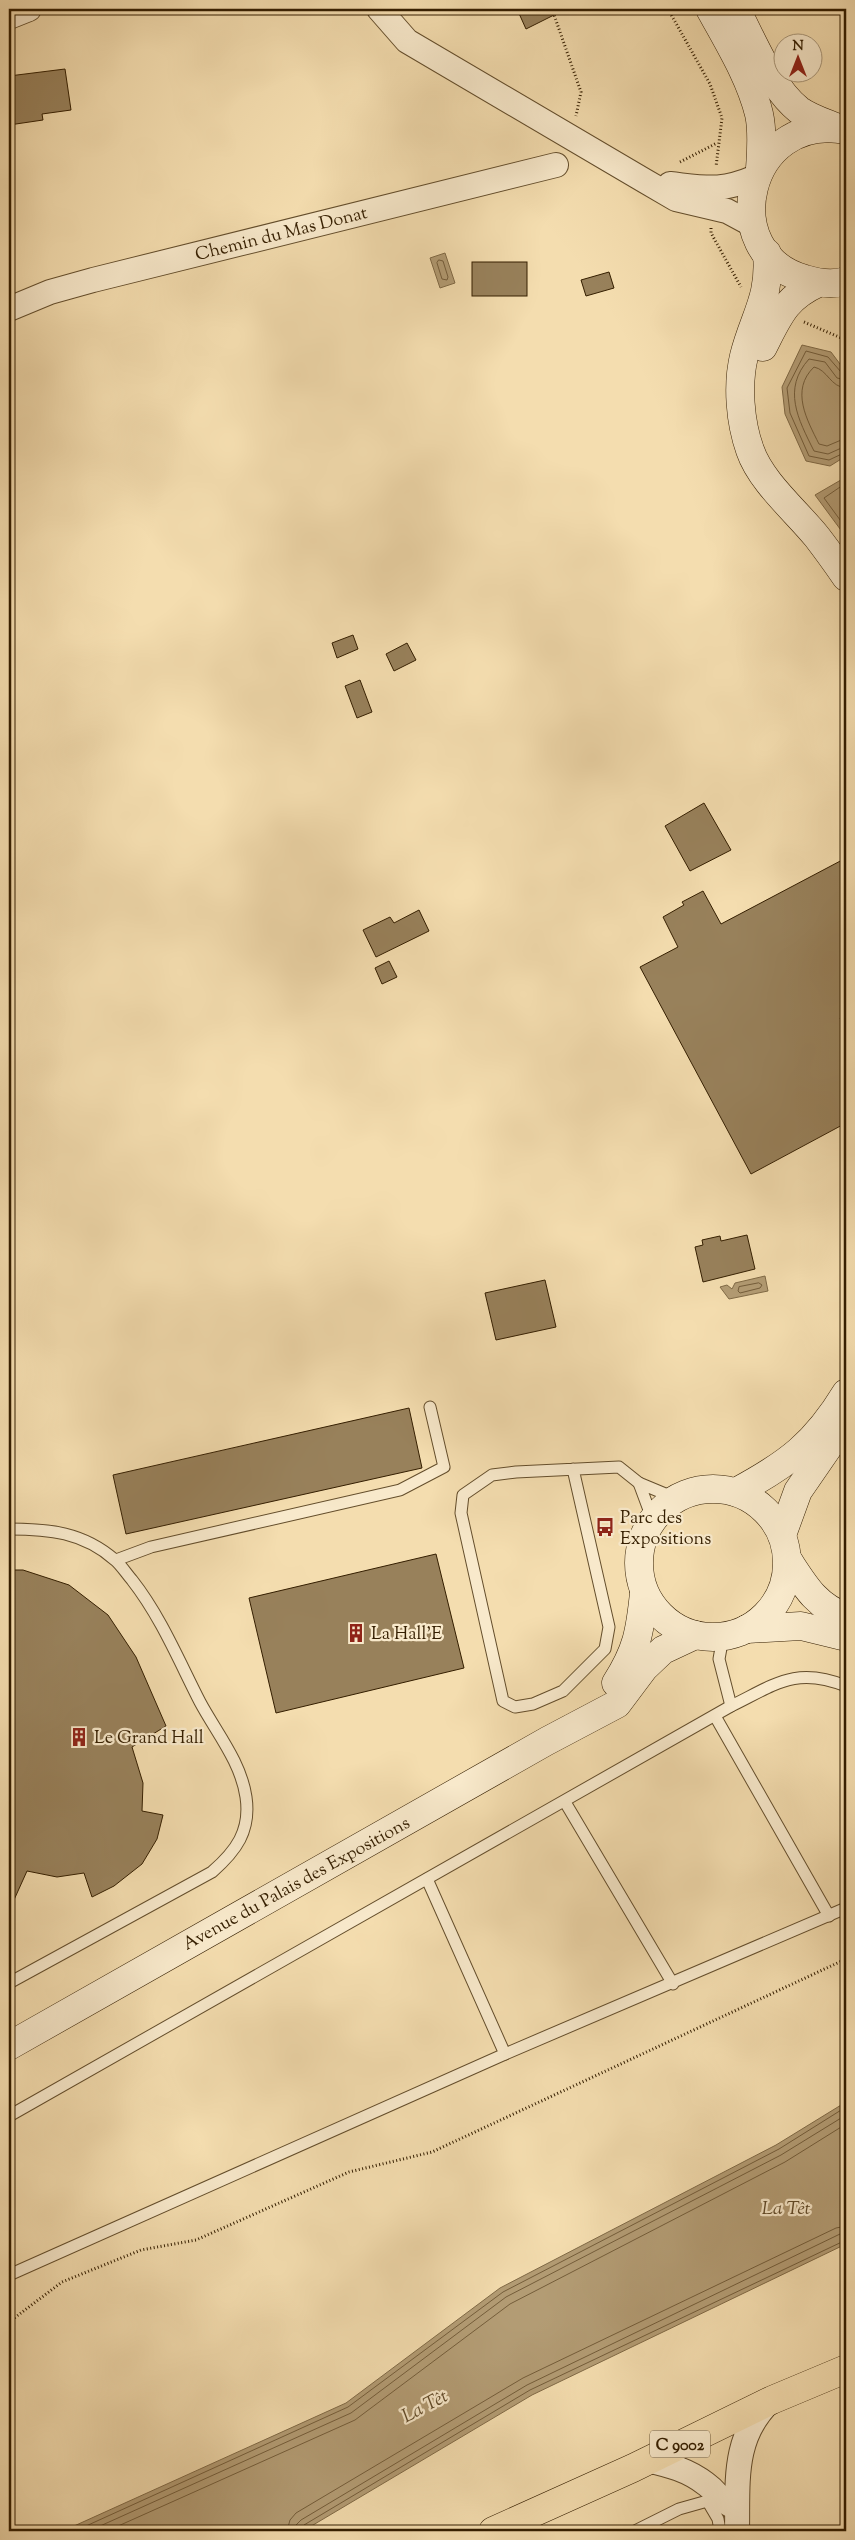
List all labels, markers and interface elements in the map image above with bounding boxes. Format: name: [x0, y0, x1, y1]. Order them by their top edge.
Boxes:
north arrow: [772, 32, 822, 82]
text: N: [792, 37, 804, 57]
street label: Chemin du Mas Donat: [193, 201, 370, 269]
place label: Parc des Expositions: [620, 1506, 711, 1553]
bus stop icon: Parc des Expositions: [594, 1516, 616, 1538]
building icon: La Hall'E: [345, 1622, 367, 1644]
place label: La Hall'E: [371, 1622, 442, 1648]
building icon: Le Grand Hall: [68, 1726, 90, 1748]
place label: Le Grand Hall: [94, 1726, 204, 1752]
street label: Avenue du Palais des Expositions: [179, 1811, 415, 1958]
water label: La Têt: [761, 2196, 811, 2223]
water label: La Têt: [397, 2384, 453, 2431]
road number: C 9002: [650, 2430, 710, 2458]

